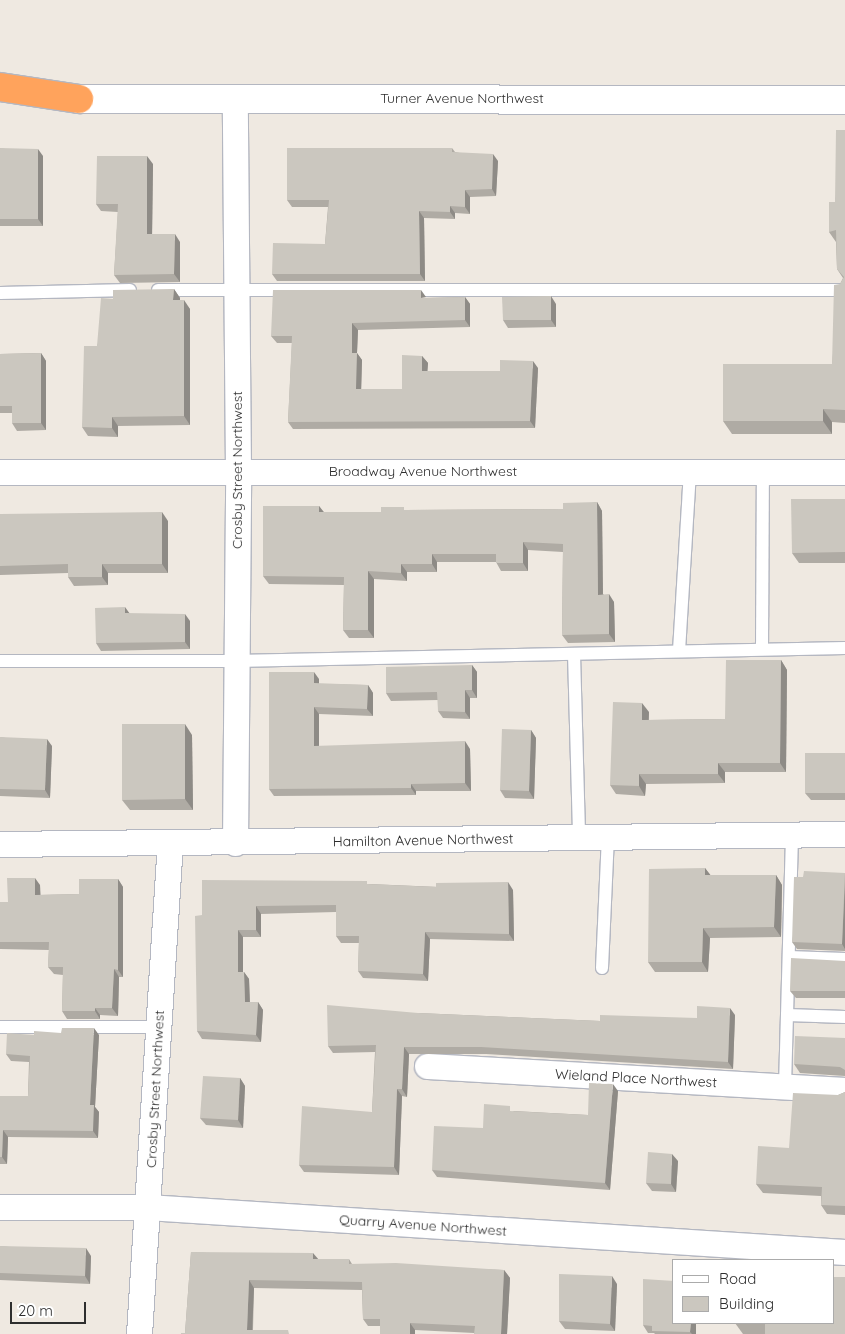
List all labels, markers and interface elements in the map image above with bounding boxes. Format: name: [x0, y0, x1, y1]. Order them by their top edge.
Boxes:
street label: Turner Avenue Northwest: [380, 90, 544, 106]
street label: Crosby Street Northwest: [229, 391, 245, 549]
street label: Broadway Avenue Northwest: [329, 463, 517, 479]
street label: Hamilton Avenue Northwest: [332, 830, 514, 850]
street label: Crosby Street Northwest: [142, 1010, 168, 1168]
street label: Wieland Place Northwest: [555, 1065, 717, 1091]
street label: Quarry Avenue Northwest: [339, 1211, 507, 1239]
legend: [672, 1259, 835, 1324]
text: Road: [719, 1269, 756, 1288]
scale bar: [12, 1292, 89, 1324]
text: Building: [719, 1294, 774, 1313]
text: 20 m: [18, 1301, 53, 1320]

